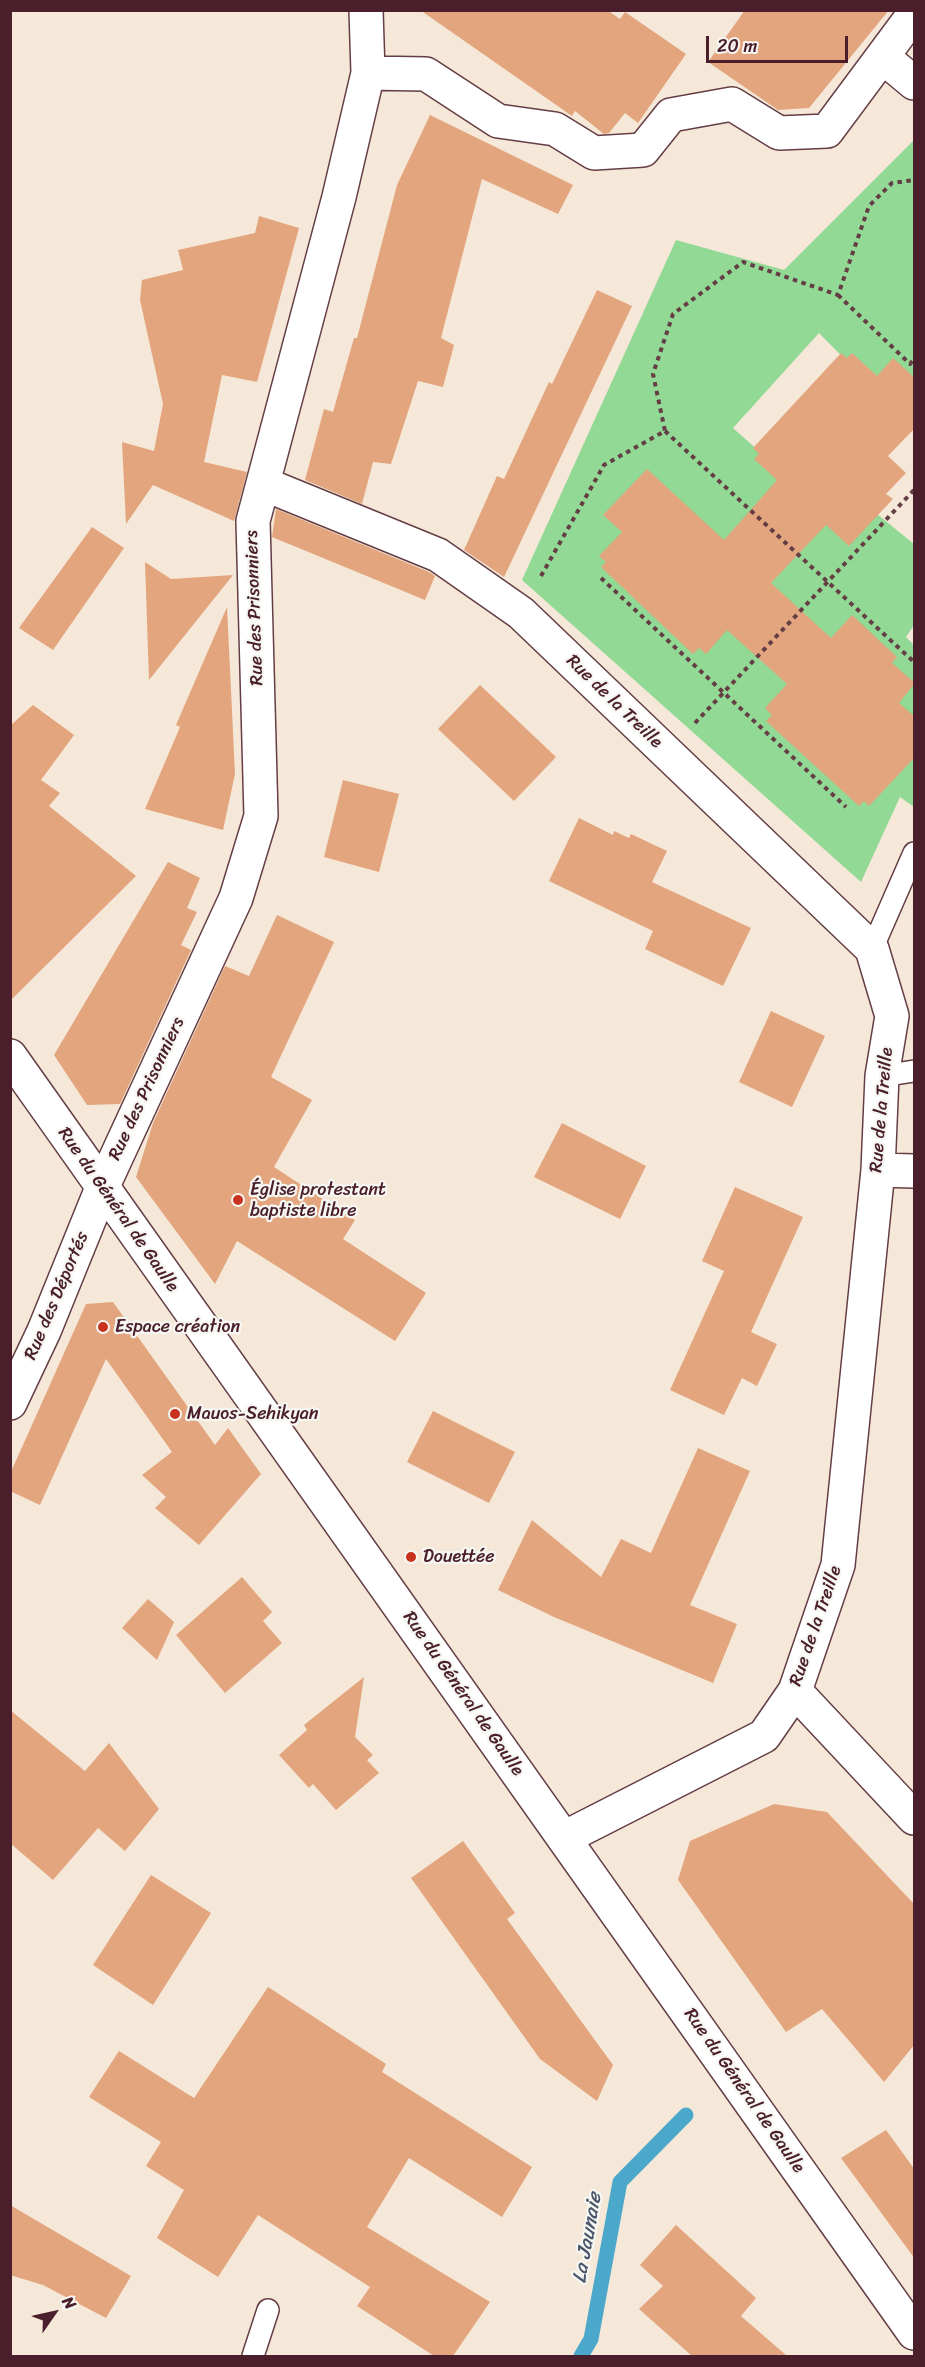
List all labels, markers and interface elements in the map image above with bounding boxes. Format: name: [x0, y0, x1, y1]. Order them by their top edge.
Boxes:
scale bar: [709, 24, 852, 62]
text: 20 m: [717, 30, 757, 62]
street label: Rue des Prisonniers: [241, 530, 269, 686]
street label: Rue de la Treille: [561, 651, 667, 753]
street label: Rue des Prisonniers: [104, 1014, 190, 1164]
street label: Rue de la Treille: [866, 1046, 898, 1174]
street label: Rue du Général de Gaulle: [53, 1123, 183, 1297]
place label: Église protestant baptiste libre: [250, 1179, 386, 1222]
marker: Église protestant baptiste libre: [231, 1193, 245, 1207]
street label: Rue des Déportés: [20, 1229, 94, 1363]
place label: Espace création: [115, 1316, 240, 1338]
marker: Espace création: [96, 1320, 110, 1334]
place label: Mauos-Sehikyan: [187, 1403, 319, 1425]
marker: Mauos-Sehikyan: [168, 1407, 182, 1421]
place label: Douettée: [423, 1546, 495, 1568]
marker: Douettée: [404, 1550, 418, 1564]
street label: Rue de la Treille: [785, 1563, 847, 1689]
street label: Rue du Général de Gaulle: [398, 1607, 528, 1781]
street label: Rue du Général de Gaulle: [679, 2004, 809, 2178]
water label: La Jaunaie: [568, 2191, 608, 2285]
north arrow: [24, 2283, 84, 2343]
text: N: [54, 2290, 84, 2315]

